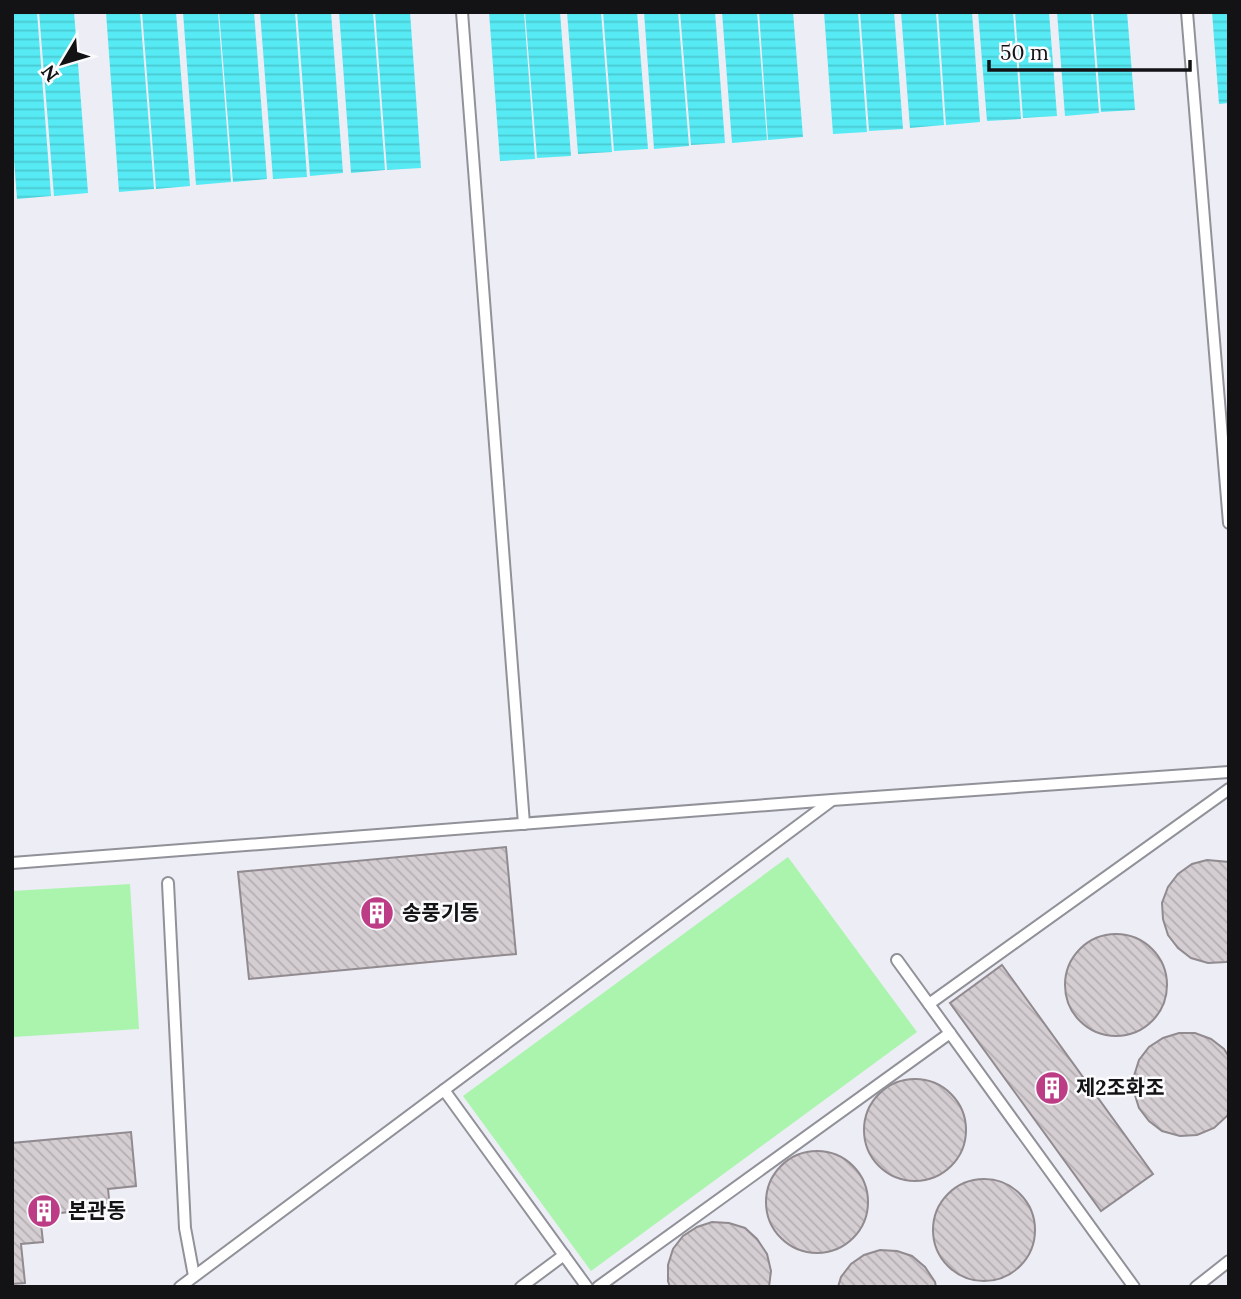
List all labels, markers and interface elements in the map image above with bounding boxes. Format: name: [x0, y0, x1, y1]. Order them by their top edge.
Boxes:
north arrow: [28, 28, 98, 98]
scale bar: [989, 28, 1190, 72]
text: 50 m: [1000, 39, 1049, 66]
text: N: [35, 60, 64, 87]
building icon: 송풍기동: [358, 894, 396, 932]
place label: 송풍기동: [402, 899, 479, 926]
building icon: 제2조화조: [1033, 1069, 1071, 1107]
place label: 제2조화조: [1076, 1074, 1164, 1101]
building icon: 본관동: [25, 1192, 63, 1230]
place label: 본관동: [68, 1197, 126, 1224]

